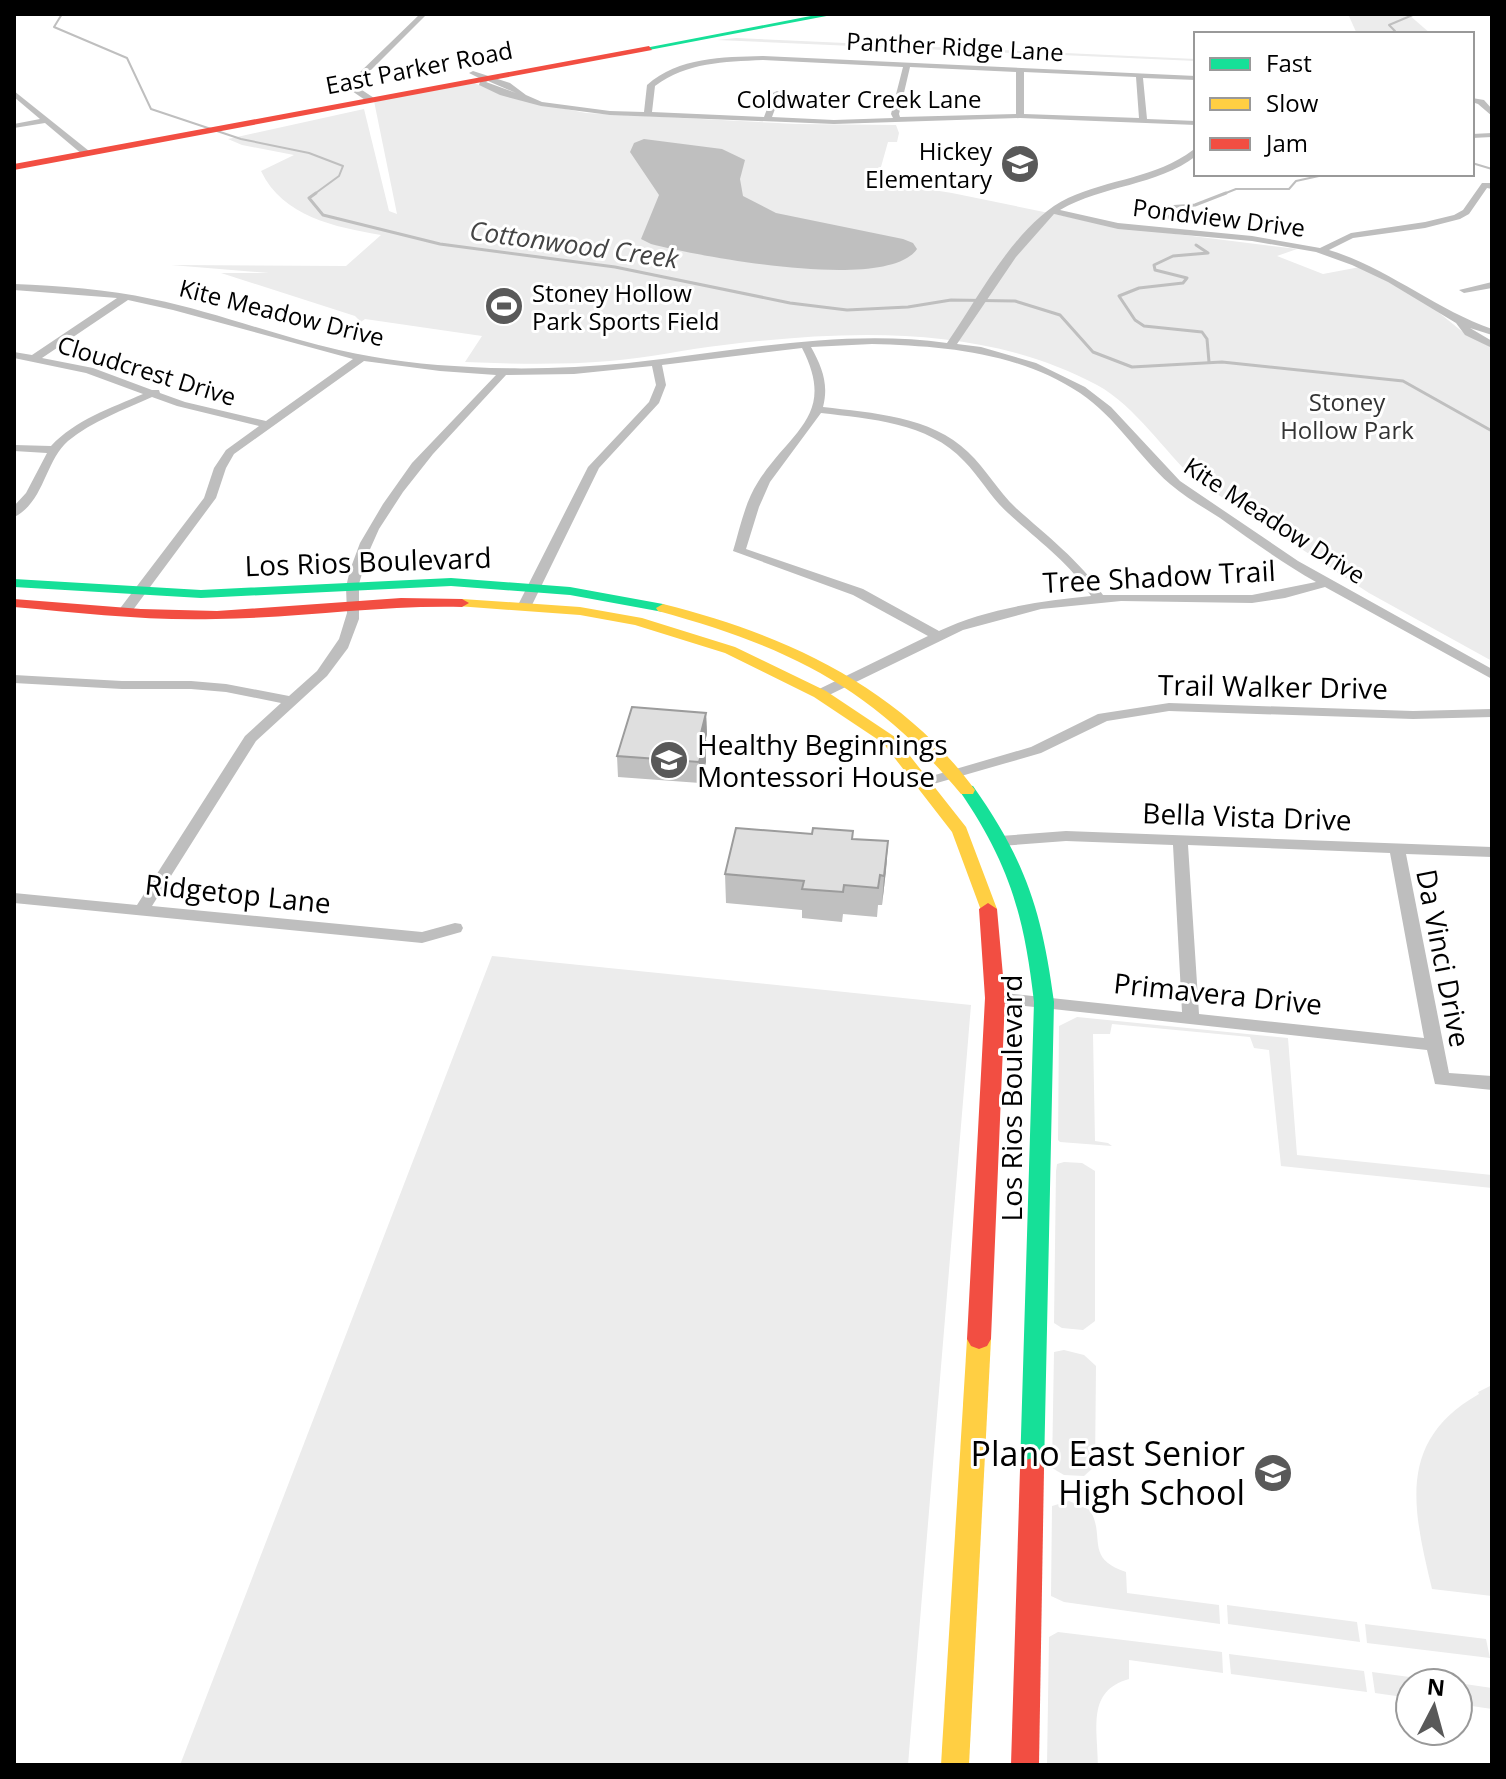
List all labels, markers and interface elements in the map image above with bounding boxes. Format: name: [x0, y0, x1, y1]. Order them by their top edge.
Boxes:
street label: Panther Ridge Lane: [845, 24, 1065, 68]
legend: [1194, 32, 1474, 176]
street label: East Parker Road: [323, 33, 515, 101]
text: Fast: [1266, 46, 1312, 79]
street label: Coldwater Creek Lane: [736, 82, 982, 115]
text: Slow: [1266, 86, 1319, 119]
text: Jam: [1264, 126, 1308, 159]
place label: Hickey Elementary: [865, 134, 993, 195]
school or university icon: Hickey Elementary: [999, 143, 1041, 185]
street label: Pondview Drive: [1131, 190, 1307, 244]
water label: Cottonwood Creek: [467, 212, 682, 277]
street label: Kite Meadow Drive: [176, 271, 388, 353]
place label: Stoney Hollow Park Sports Field: [532, 276, 719, 337]
sports icon: Stoney Hollow Park Sports Field: [483, 285, 525, 327]
street label: Cloudcrest Drive: [54, 327, 240, 413]
park label: Stoney Hollow Park: [1280, 385, 1414, 446]
street label: Kite Meadow Drive: [1178, 449, 1372, 591]
street label: Los Rios Boulevard: [244, 538, 492, 584]
street label: Tree Shadow Trail: [1042, 551, 1276, 601]
street label: Trail Walker Drive: [1158, 665, 1388, 707]
place label: Healthy Beginnings Montessori House: [697, 725, 948, 795]
school or university icon: Healthy Beginnings Montessori House: [648, 739, 690, 781]
street label: Bella Vista Drive: [1142, 793, 1352, 839]
street label: Ridgetop Lane: [143, 864, 333, 922]
street label: Da Vinci Drive: [1408, 866, 1480, 1050]
street label: Primavera Drive: [1112, 963, 1324, 1023]
street label: Los Rios Boulevard: [992, 975, 1030, 1221]
place label: Plano East Senior High School: [970, 1430, 1245, 1515]
school or university icon: Plano East Senior High School: [1252, 1452, 1294, 1494]
north arrow: [1394, 1667, 1474, 1747]
text: N: [1426, 1670, 1447, 1702]

